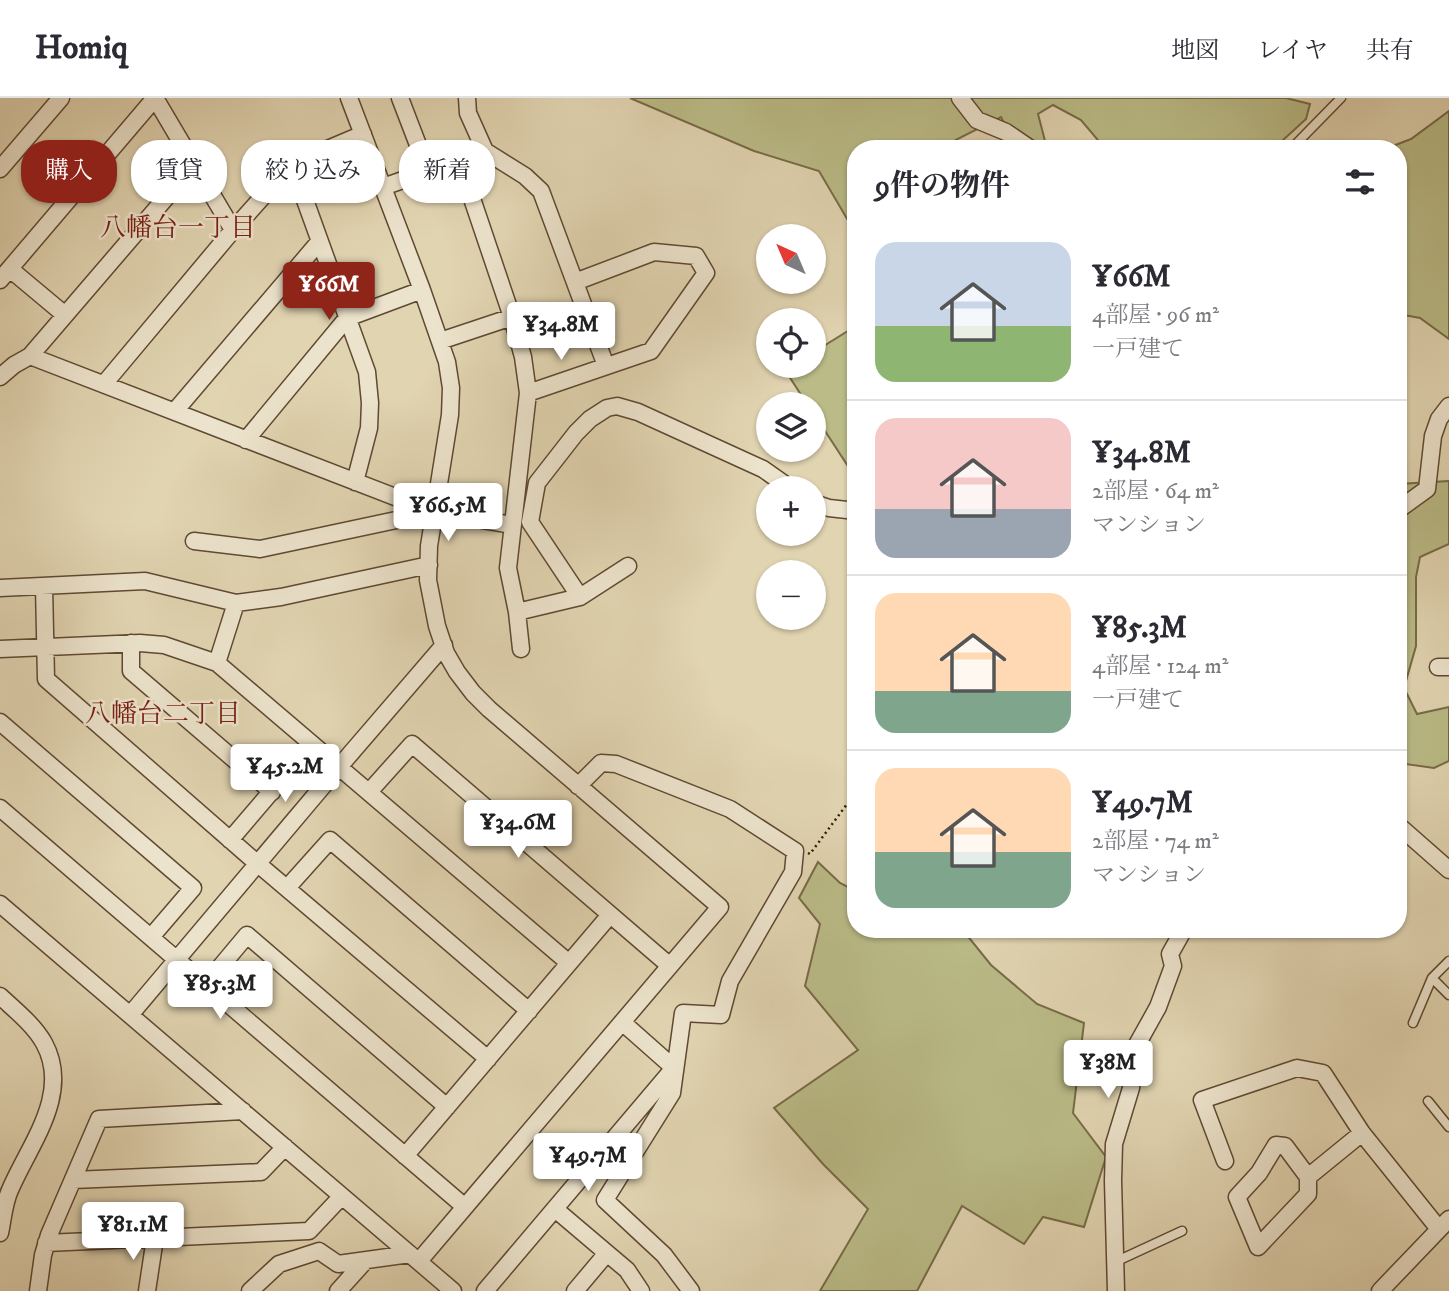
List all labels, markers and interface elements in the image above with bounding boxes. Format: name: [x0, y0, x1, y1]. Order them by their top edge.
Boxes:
text: Homiq: [35, 28, 128, 69]
text: 地図: [1171, 36, 1219, 66]
text: レイヤ: [1257, 36, 1328, 66]
text: 共有: [1366, 36, 1414, 66]
chip: 購入: [21, 140, 117, 203]
chip: 賃貸: [131, 140, 227, 203]
chip: 絞り込み: [241, 140, 385, 203]
chip: 新着: [399, 140, 495, 203]
icon: filters: [1341, 163, 1379, 201]
text: 9件の物件: [875, 168, 1010, 205]
district label: 八幡台一丁目: [100, 212, 256, 245]
north arrow: [756, 224, 826, 294]
map controls: [756, 224, 826, 630]
text: ¥66M: [1092, 259, 1171, 296]
pin: ¥66M: [288, 262, 370, 322]
text: ¥66M: [299, 270, 359, 299]
icon: home: [931, 270, 1015, 354]
text: 4部屋 · 96 m²: [1092, 301, 1219, 330]
pin: ¥34.8M: [504, 302, 618, 362]
button: locate: [756, 308, 826, 378]
text: ¥34.8M: [523, 310, 599, 339]
text: 一戸建て: [1092, 335, 1184, 364]
button: layers: [756, 392, 826, 462]
text: ¥34.8M: [1092, 435, 1191, 472]
icon: home: [931, 446, 1015, 530]
button: +: [756, 476, 826, 546]
text: 2部屋 · 64 m²: [1092, 477, 1219, 506]
pin: ¥66.5M: [391, 484, 505, 543]
text: ¥66.5M: [409, 491, 487, 520]
text: マンション: [1092, 511, 1206, 540]
button: −: [756, 560, 826, 630]
text: ¥85.3M: [1092, 610, 1187, 647]
icon: home: [931, 621, 1015, 705]
text: 4部屋 · 124 m²: [1092, 652, 1229, 681]
text: 一戸建て: [1092, 686, 1184, 715]
district label: 八幡台二丁目: [85, 698, 241, 731]
pin: ¥45.2M: [228, 744, 342, 804]
text: ¥45.2M: [246, 752, 324, 781]
text: ¥49.7M: [1092, 785, 1193, 822]
icon: home: [931, 796, 1015, 880]
pin: ¥34.6M: [461, 800, 575, 860]
text: ¥34.6M: [480, 808, 556, 837]
text: 2部屋 · 74 m²: [1092, 827, 1219, 856]
text: マンション: [1092, 861, 1206, 890]
pin: ¥85.3M: [163, 962, 277, 1021]
text: ¥85.3M: [184, 969, 256, 998]
pin: ¥38M: [1067, 1040, 1149, 1100]
text: ¥38M: [1080, 1048, 1136, 1077]
pin: ¥49.7M: [531, 1134, 645, 1193]
text: ¥49.7M: [549, 1141, 627, 1170]
pin: ¥81.1M: [76, 1202, 190, 1262]
text: ¥81.1M: [98, 1210, 168, 1239]

